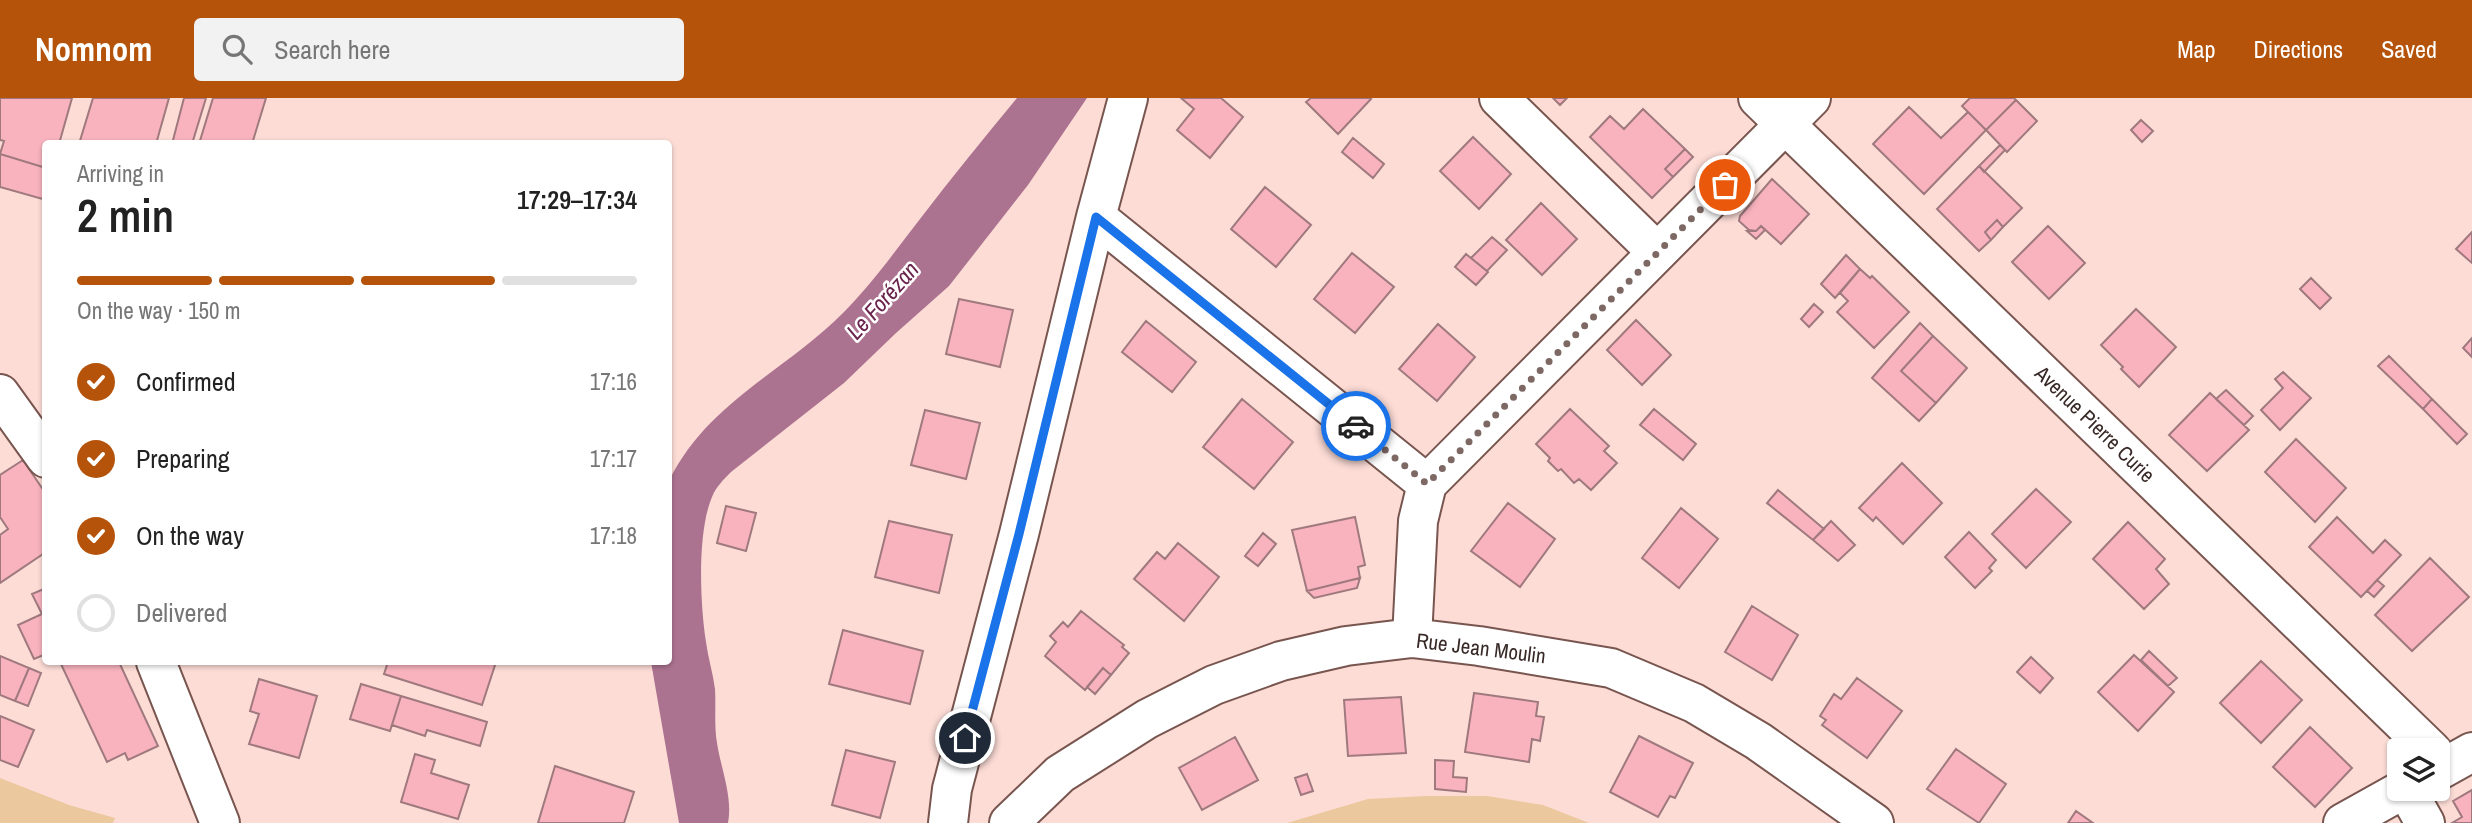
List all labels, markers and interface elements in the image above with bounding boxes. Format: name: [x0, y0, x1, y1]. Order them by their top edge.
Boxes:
search box: [194, 18, 684, 81]
text: Nomnom: [35, 27, 152, 71]
icon: search: [218, 30, 256, 68]
text: Search here: [274, 32, 390, 67]
text: Map: [2177, 33, 2215, 65]
text: Directions: [2253, 33, 2343, 65]
text: Saved: [2381, 33, 2437, 65]
pin: [1695, 155, 1755, 215]
text: Arriving in: [77, 158, 164, 189]
icon: bag: [1706, 166, 1744, 204]
text: 17:29–17:34: [517, 182, 637, 217]
text: 2 min: [77, 184, 174, 246]
water label: Le Forézan: [839, 254, 925, 346]
text: On the way · 150 m: [77, 295, 241, 326]
street label: Avenue Pierre Curie: [2028, 358, 2161, 489]
icon: check: [77, 363, 115, 401]
text: Confirmed: [136, 364, 236, 399]
text: 17:16: [590, 366, 637, 397]
courier: [1321, 391, 1391, 461]
icon: car: [1337, 407, 1375, 445]
icon: check: [77, 440, 115, 478]
text: Preparing: [136, 441, 230, 476]
text: 17:17: [590, 443, 637, 474]
icon: check: [77, 517, 115, 555]
text: On the way: [136, 518, 244, 553]
text: 17:18: [590, 520, 637, 551]
text: Delivered: [136, 595, 227, 630]
street label: Rue Jean Moulin: [1415, 626, 1547, 670]
pin: [935, 708, 995, 768]
icon: home: [946, 719, 984, 757]
map controls: [2387, 738, 2450, 801]
button: layers: [2387, 738, 2450, 801]

